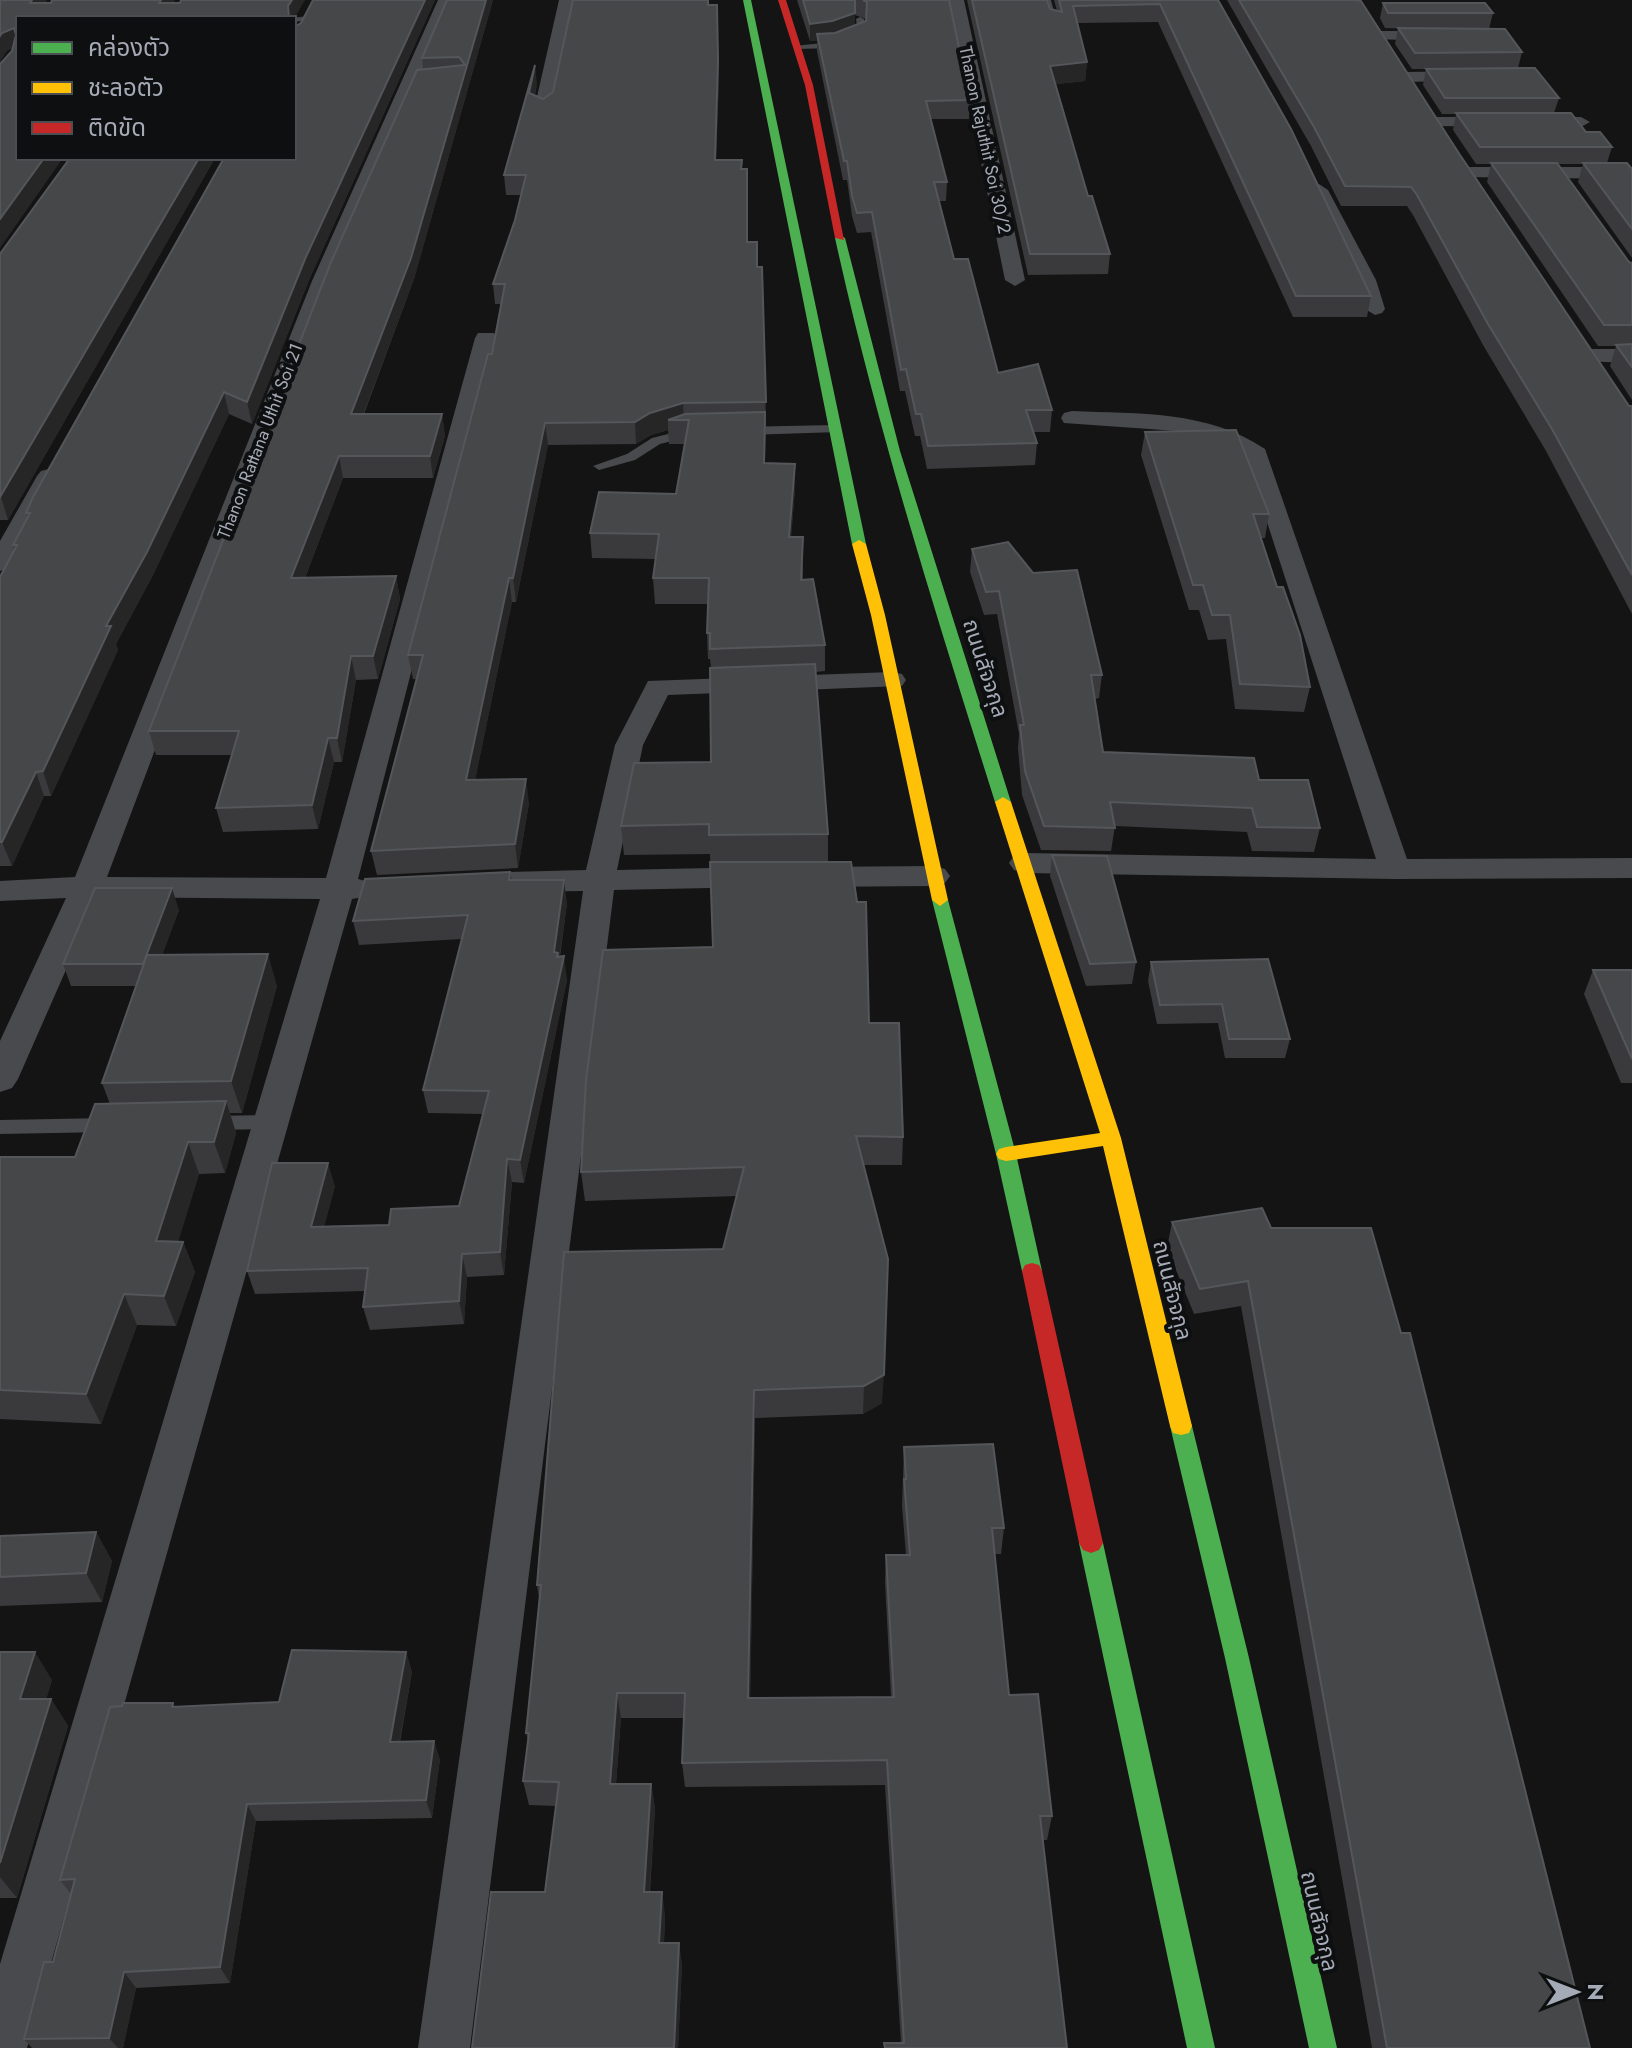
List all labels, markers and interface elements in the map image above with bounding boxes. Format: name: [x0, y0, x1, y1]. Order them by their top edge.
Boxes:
legend: [16, 16, 296, 160]
text: คล่องตัว: [88, 30, 170, 65]
street label: Thanon Rajuthit Soi 30/2: [952, 44, 1018, 236]
text: ชะลอตัว: [88, 70, 164, 105]
text: ติดขัด: [88, 110, 146, 145]
street label: Thanon Rattana Uthit Soi 21: [211, 339, 309, 543]
street label: ถนนสัจจกุล: [955, 615, 1017, 721]
street label: ถนนสัจจกุล: [1145, 1237, 1201, 1343]
street label: ถนนสัจจกุล: [1293, 1868, 1347, 1974]
north arrow: [1536, 1952, 1616, 2032]
text: N: [1580, 1983, 1612, 2001]

